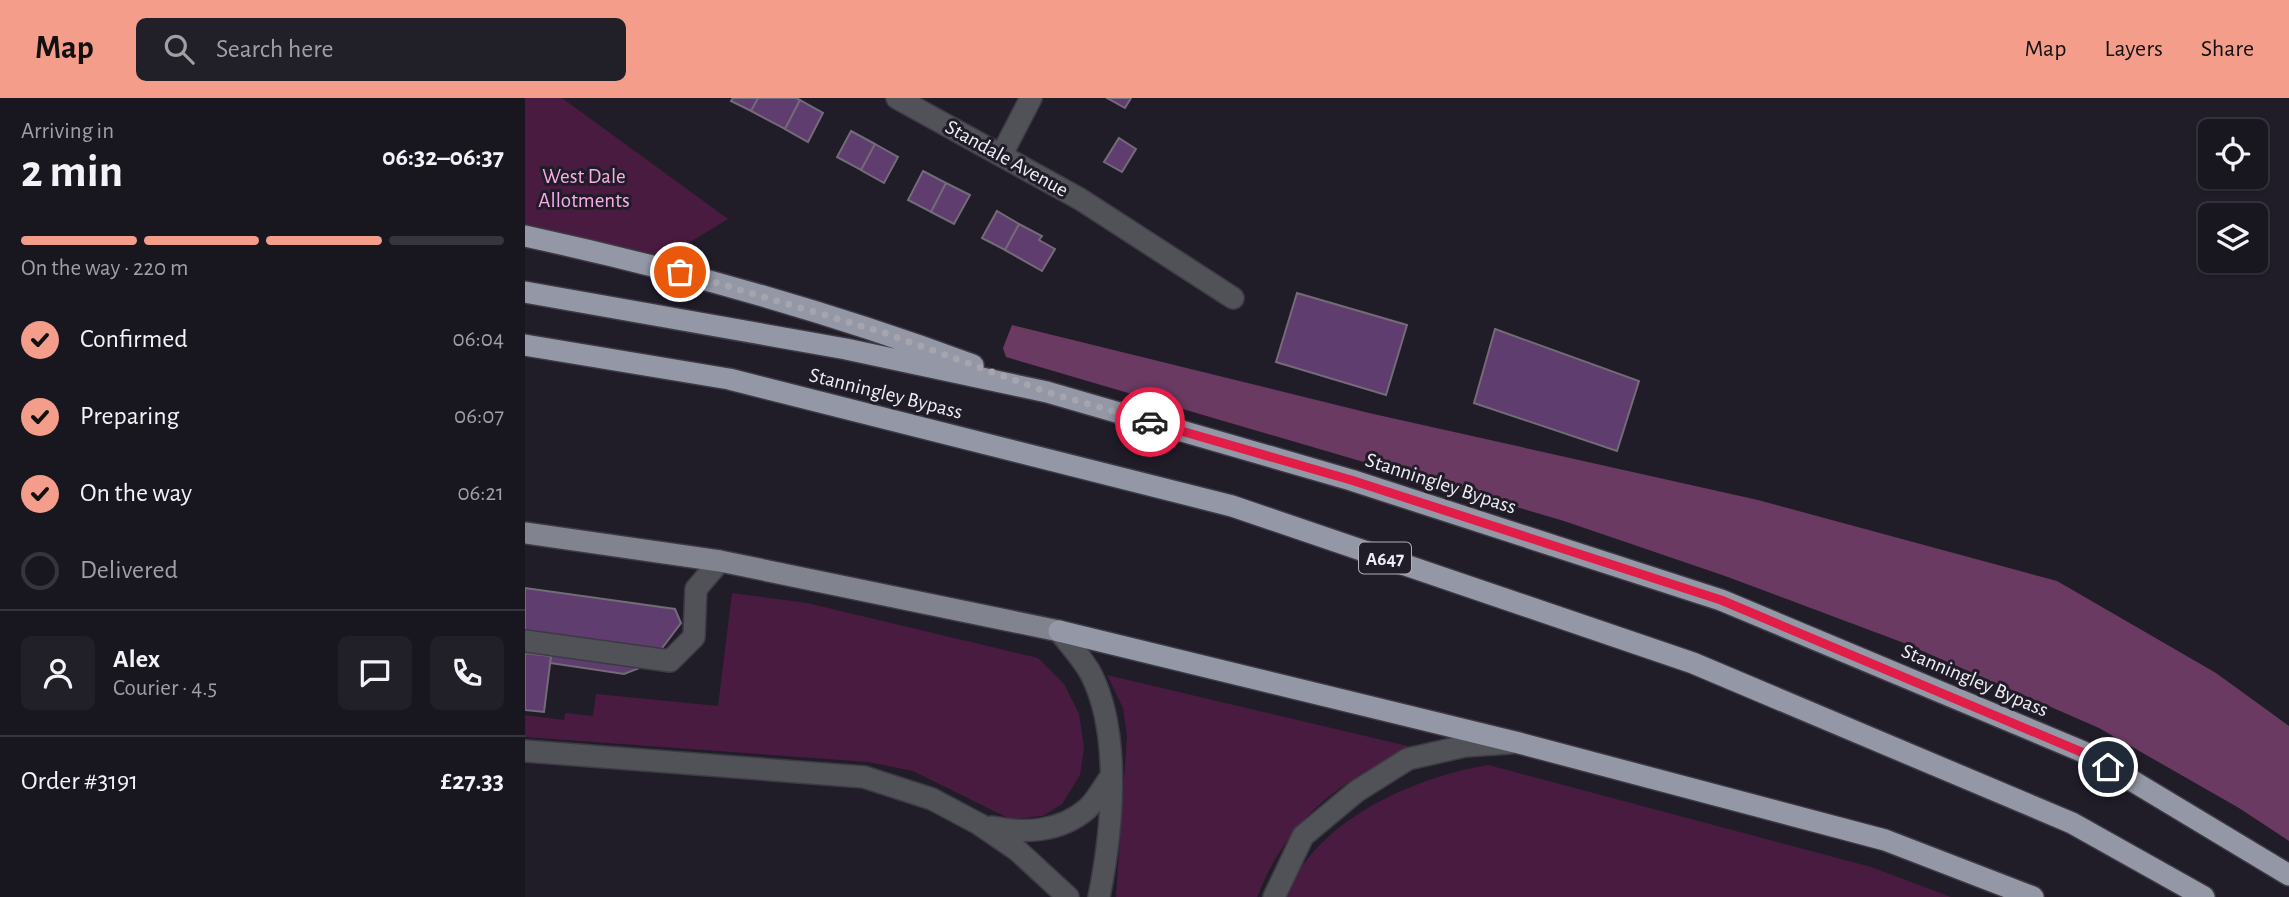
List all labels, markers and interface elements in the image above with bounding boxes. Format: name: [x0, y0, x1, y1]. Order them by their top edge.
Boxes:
search box: [136, 18, 626, 81]
icon: search: [160, 30, 198, 68]
text: Map: [35, 32, 94, 65]
text: Search here: [216, 36, 334, 62]
text: Map: [2024, 37, 2066, 61]
text: Layers: [2104, 37, 2163, 61]
text: Share: [2201, 37, 2254, 61]
street label: Standale Avenue: [942, 116, 1072, 201]
map controls: [2198, 119, 2268, 273]
button: locate: [2198, 119, 2268, 189]
text: Arriving in: [21, 120, 114, 143]
text: 06:32–06:37: [382, 144, 504, 170]
text: 2 min: [21, 149, 123, 195]
park label: West Dale Allotments: [538, 166, 630, 211]
button: layers: [2198, 203, 2268, 273]
pin: [650, 242, 710, 302]
icon: bag: [661, 253, 699, 291]
text: On the way · 220 m: [21, 257, 188, 280]
icon: check: [21, 321, 59, 359]
text: Confirmed: [80, 326, 188, 352]
text: 06:04: [453, 328, 504, 351]
street label: Stanningley Bypass: [807, 364, 965, 423]
courier: [1115, 387, 1185, 457]
icon: check: [21, 398, 59, 436]
text: Preparing: [80, 403, 179, 429]
icon: car: [1131, 403, 1169, 441]
text: 06:07: [454, 405, 504, 428]
street label: Stanningley Bypass: [1363, 449, 1519, 518]
icon: check: [21, 475, 59, 513]
text: On the way: [80, 480, 192, 506]
text: 06:21: [457, 482, 504, 505]
road number: A647: [1359, 542, 1411, 573]
text: Delivered: [80, 557, 178, 583]
button: person: [21, 636, 95, 710]
button: chat: [338, 636, 412, 710]
button: phone: [430, 636, 504, 710]
street label: Stanningley Bypass: [1898, 640, 2051, 721]
text: Alex: [113, 646, 160, 672]
text: Courier · 4.5: [113, 677, 217, 700]
pin: [2078, 737, 2138, 797]
icon: home: [2089, 748, 2127, 786]
text: Order #3191: [21, 768, 138, 794]
text: £27.33: [441, 768, 504, 794]

